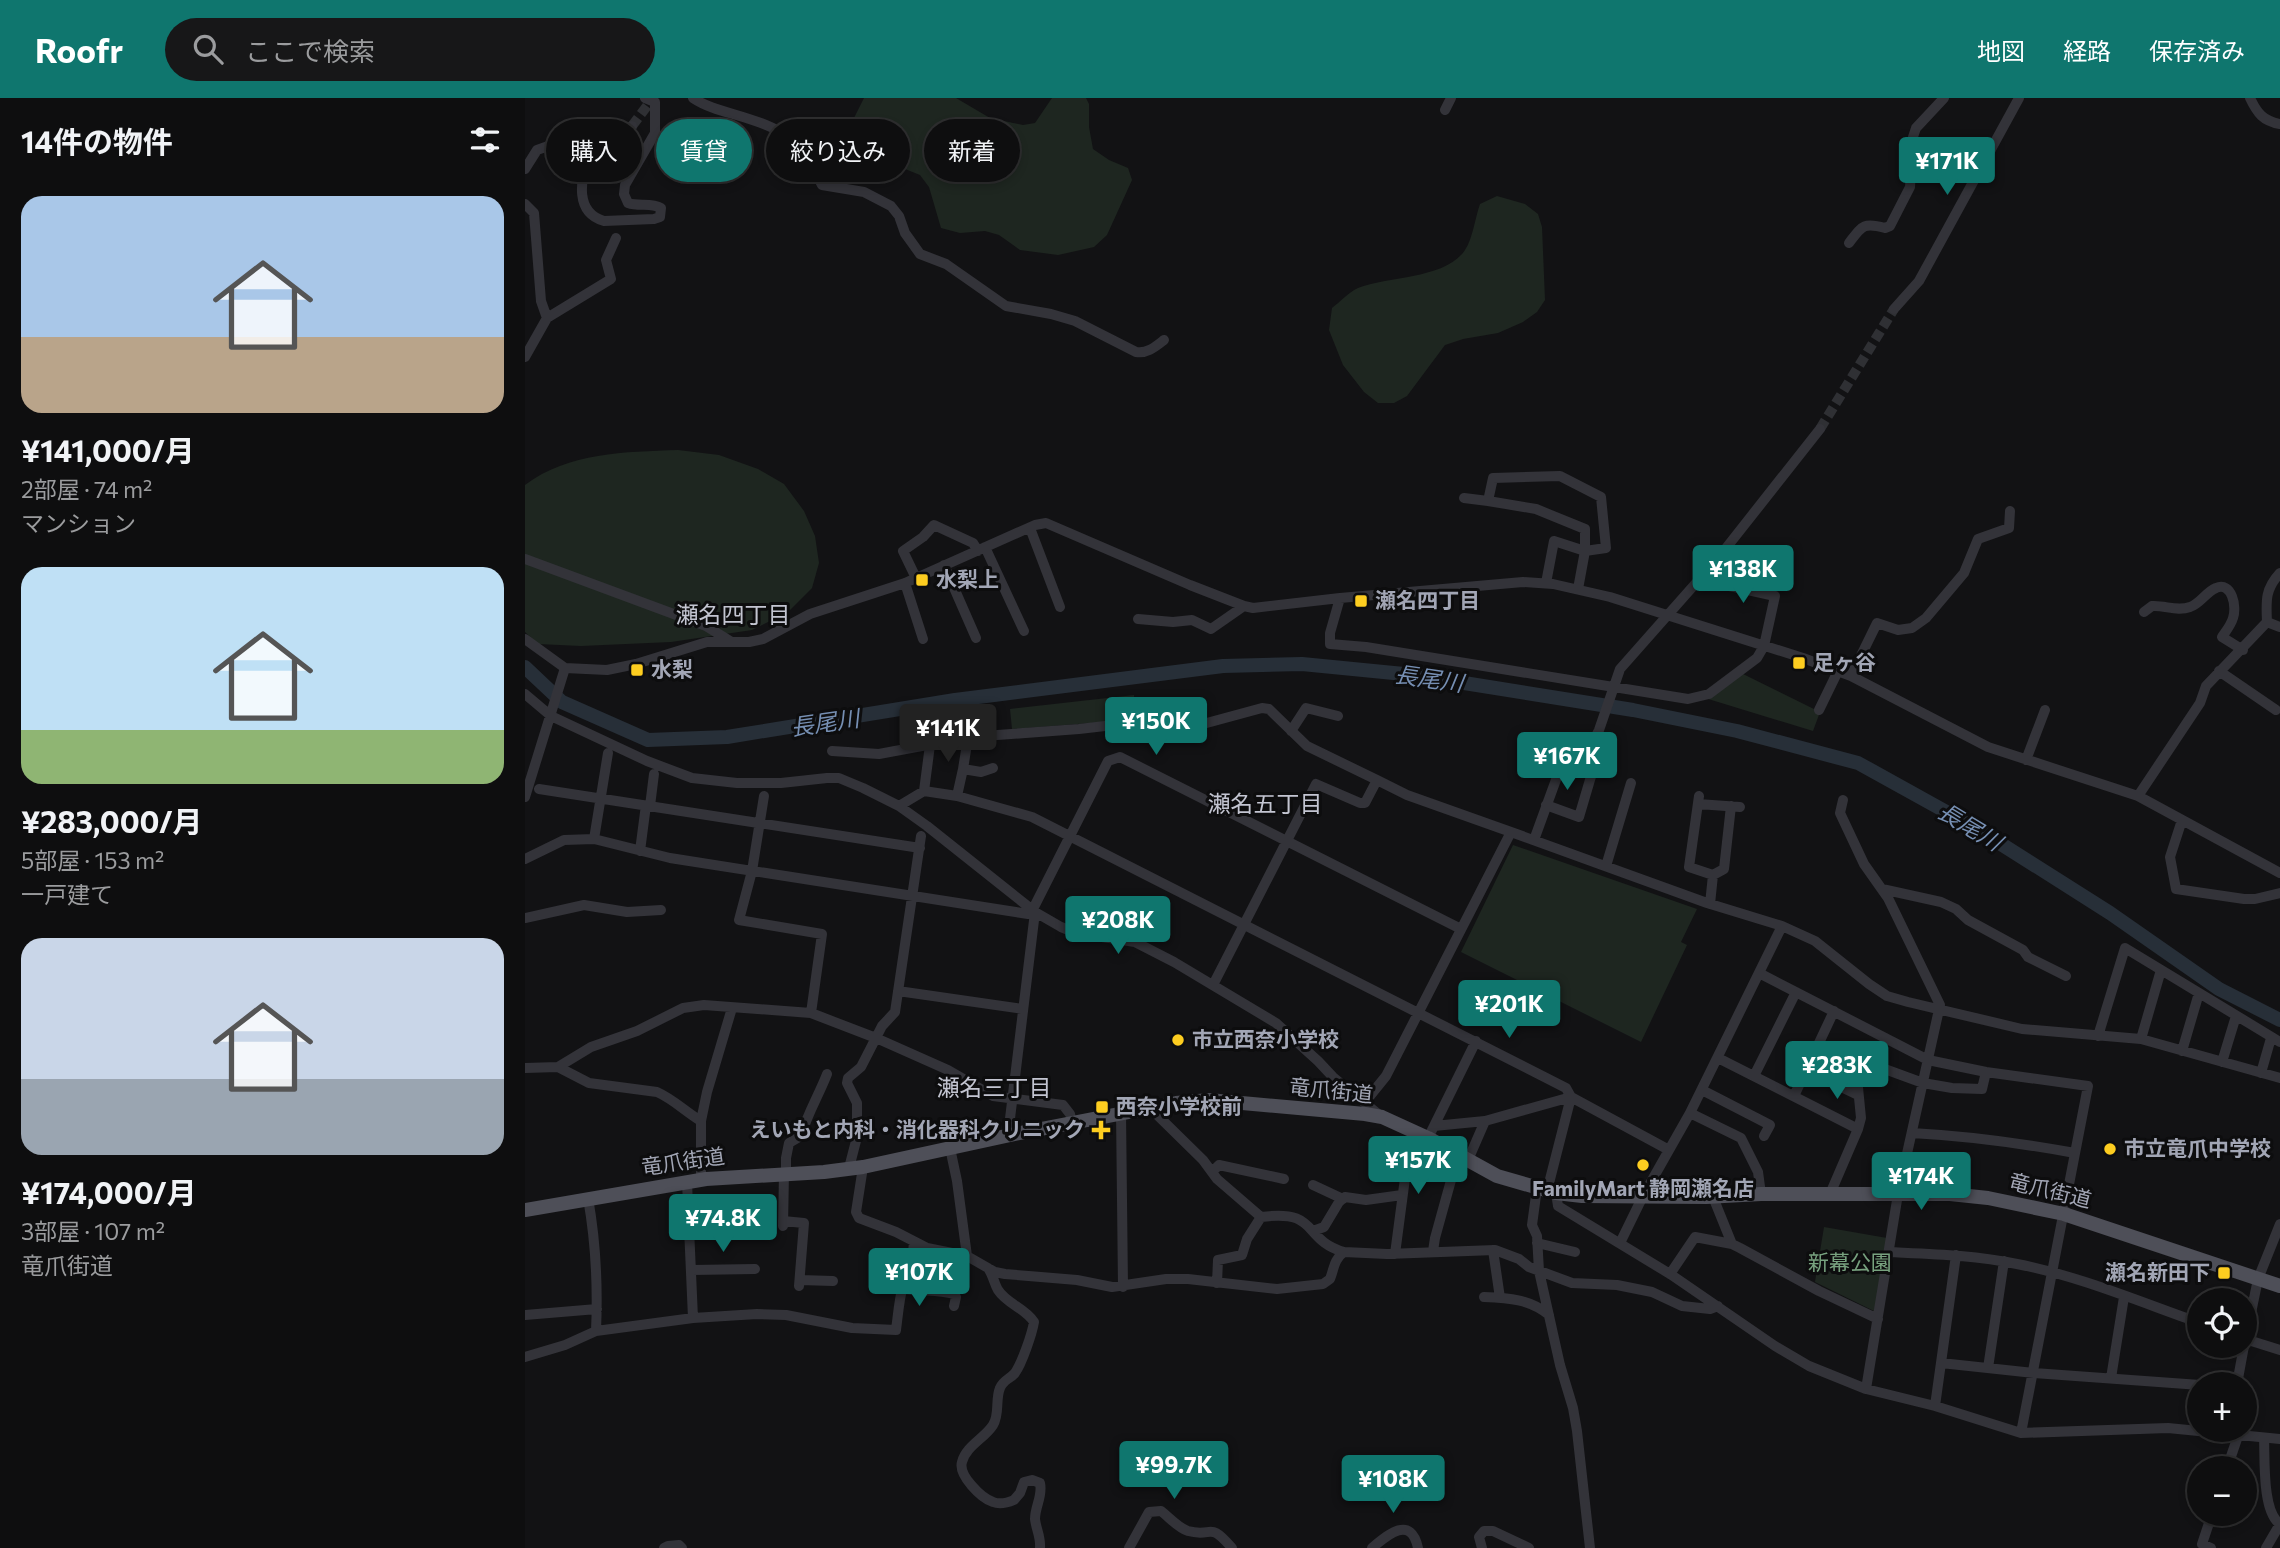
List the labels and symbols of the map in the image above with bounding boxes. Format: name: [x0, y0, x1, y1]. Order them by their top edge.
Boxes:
pin: ¥171K: [1898, 138, 1996, 197]
pin: ¥138K: [1694, 546, 1792, 605]
place label: 水梨上: [936, 566, 999, 591]
marker: 水梨上: [914, 572, 930, 588]
place label: 瀬名四丁目: [1375, 587, 1480, 612]
marker: 瀬名四丁目: [1353, 593, 1369, 609]
district label: 瀬名四丁目: [676, 600, 791, 628]
place label: 足ヶ谷: [1813, 649, 1876, 674]
marker: 足ヶ谷: [1791, 655, 1807, 671]
place label: 水梨: [651, 656, 693, 681]
water label: 長尾川: [1393, 659, 1468, 697]
marker: 水梨: [629, 662, 645, 678]
pin: ¥150K: [1107, 698, 1205, 757]
water label: 長尾川: [789, 703, 864, 741]
pin: ¥141K: [899, 704, 997, 764]
pin: ¥167K: [1518, 732, 1616, 792]
district label: 瀬名五丁目: [1208, 789, 1323, 817]
water label: 長尾川: [1934, 796, 2010, 857]
pin: ¥208K: [1069, 896, 1167, 956]
pin: ¥201K: [1460, 981, 1558, 1040]
place label: 市立西奈小学校: [1192, 1026, 1339, 1051]
marker: 市立西奈小学校: [1170, 1032, 1186, 1048]
pin: ¥283K: [1788, 1042, 1886, 1101]
district label: 瀬名三丁目: [937, 1073, 1052, 1101]
street label: 竜爪街道: [1288, 1073, 1374, 1106]
place label: 西奈小学校前: [1116, 1093, 1242, 1118]
marker: 西奈小学校前: [1094, 1099, 1110, 1115]
place label: えいもと内科・消化器科クリニック: [749, 1116, 1085, 1141]
marker: えいもと内科・消化器科クリニック: [1091, 1120, 1111, 1140]
place label: 市立竜爪中学校: [2124, 1135, 2271, 1160]
pin: ¥157K: [1369, 1136, 1467, 1196]
marker: 市立竜爪中学校: [2102, 1141, 2118, 1157]
street label: 竜爪街道: [639, 1142, 726, 1179]
pin: ¥174K: [1872, 1152, 1970, 1212]
marker: FamilyMart 静岡瀬名店: [1635, 1157, 1651, 1173]
street label: 竜爪街道: [2007, 1167, 2094, 1212]
place label: FamilyMart 静岡瀬名店: [1532, 1175, 1754, 1200]
pin: ¥74.8K: [666, 1194, 780, 1254]
pin: ¥107K: [870, 1248, 968, 1308]
park label: 新幕公園: [1808, 1249, 1892, 1274]
place label: 瀬名新田下: [2105, 1259, 2210, 1284]
marker: 瀬名新田下: [2216, 1265, 2232, 1281]
pin: ¥99.7K: [1117, 1442, 1231, 1501]
pin: ¥108K: [1344, 1456, 1442, 1515]

